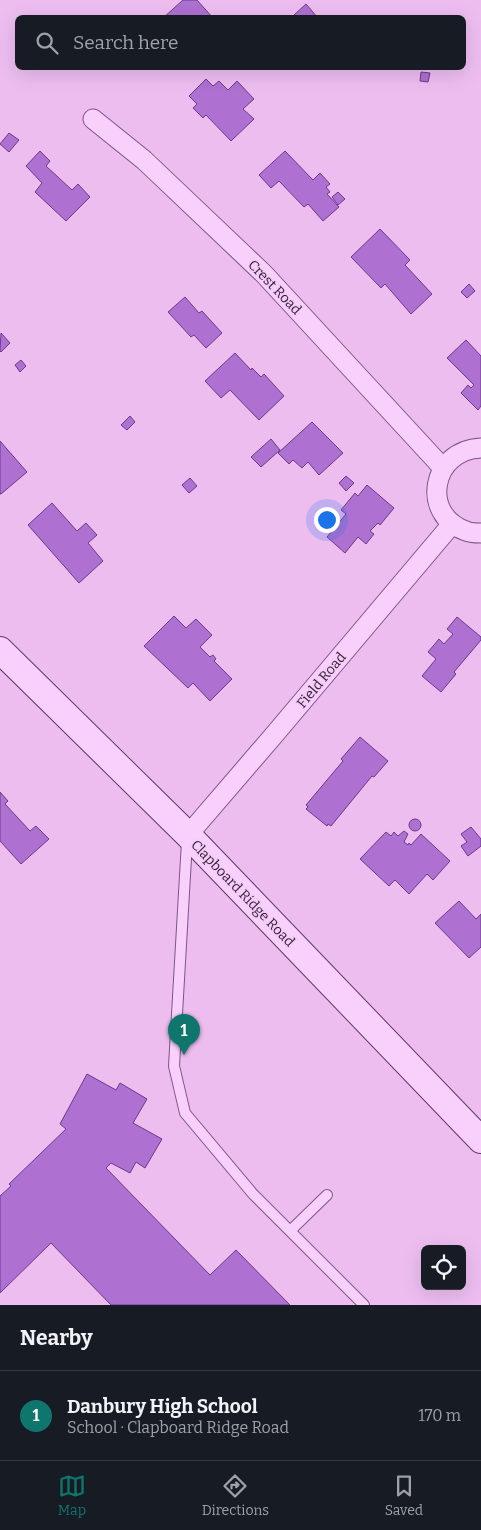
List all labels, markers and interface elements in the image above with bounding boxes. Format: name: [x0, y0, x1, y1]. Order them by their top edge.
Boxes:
search box: [15, 15, 466, 70]
icon: search: [33, 29, 61, 57]
text: Search here: [73, 31, 178, 54]
street label: Crest Road: [244, 256, 305, 318]
your location: [314, 507, 340, 533]
street label: Field Road: [293, 649, 350, 712]
street label: Clapboard Ridge Road: [187, 836, 298, 950]
pin: 1: [168, 1014, 200, 1055]
map controls: [421, 1245, 466, 1290]
button: locate: [421, 1245, 466, 1290]
text: Nearby: [20, 1325, 93, 1351]
text: Danbury High School: [67, 1395, 258, 1418]
text: 1: [33, 1406, 39, 1425]
text: 170 m: [418, 1406, 461, 1425]
text: School · Clapboard Ridge Road: [67, 1418, 289, 1437]
tab: Map: [58, 1472, 86, 1519]
tab: Directions: [202, 1472, 269, 1519]
tab: Saved: [385, 1472, 423, 1519]

